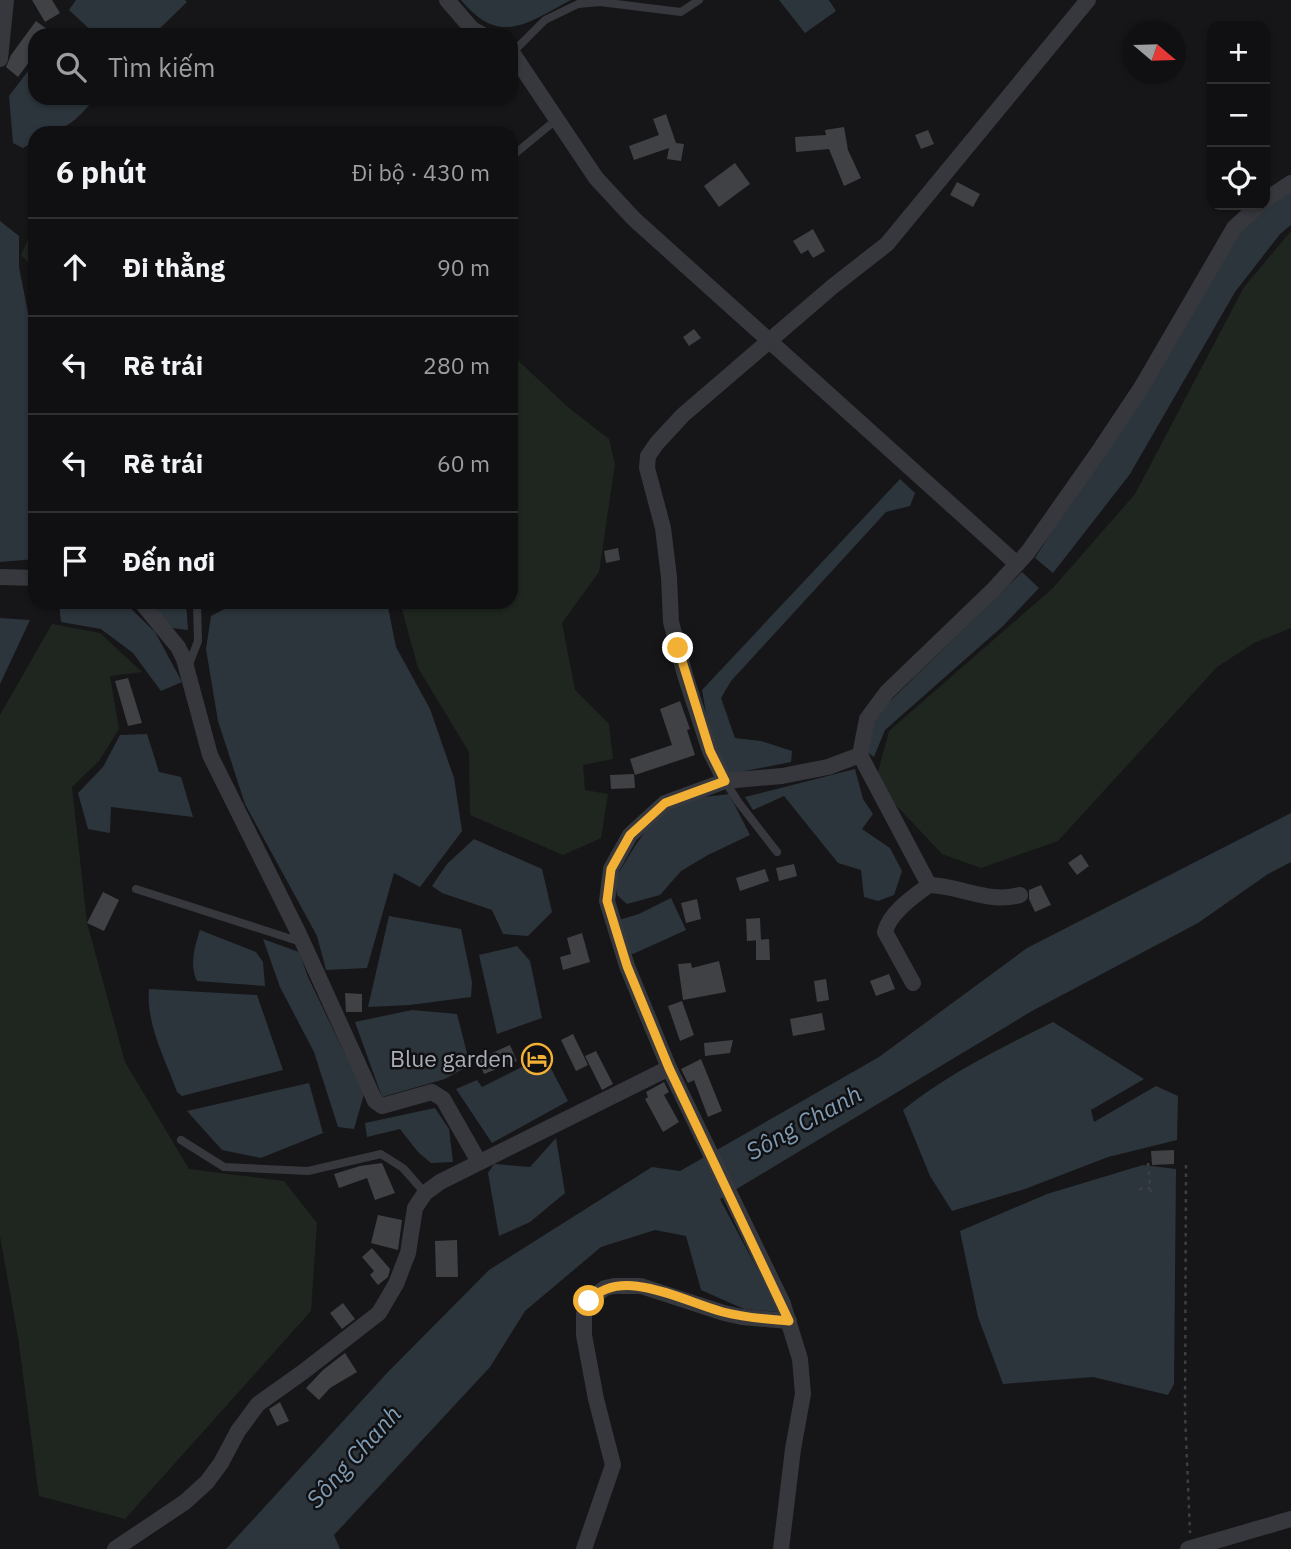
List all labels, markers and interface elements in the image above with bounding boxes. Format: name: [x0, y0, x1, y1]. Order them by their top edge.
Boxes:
north arrow: [1123, 21, 1186, 84]
map controls: [1207, 21, 1270, 210]
button: +: [1207, 21, 1270, 84]
search box: [28, 28, 518, 105]
icon: search: [52, 48, 90, 86]
text: Tìm kiếm: [108, 50, 215, 84]
button: −: [1207, 84, 1270, 147]
button: locate: [1207, 147, 1270, 210]
text: 6 phút: [56, 152, 147, 191]
text: Đi bộ · 430 m: [352, 157, 490, 187]
icon: ahead: [56, 248, 94, 286]
text: Đi thẳng: [123, 250, 225, 284]
text: 90 m: [437, 252, 490, 282]
icon: left: [56, 346, 94, 384]
text: Rẽ trái: [123, 348, 203, 382]
text: 280 m: [423, 350, 490, 380]
icon: left: [56, 444, 94, 482]
text: Rẽ trái: [123, 446, 203, 480]
text: 60 m: [437, 448, 490, 478]
icon: arrive: [56, 542, 94, 580]
text: Đến nơi: [123, 544, 215, 578]
route end: [662, 632, 693, 663]
hotel icon: Blue garden: [520, 1042, 554, 1076]
place label: Blue garden: [390, 1043, 514, 1073]
water label: Sông Chanh: [740, 1077, 867, 1167]
route start: [573, 1285, 604, 1316]
water label: Sông Chanh: [299, 1398, 408, 1514]

